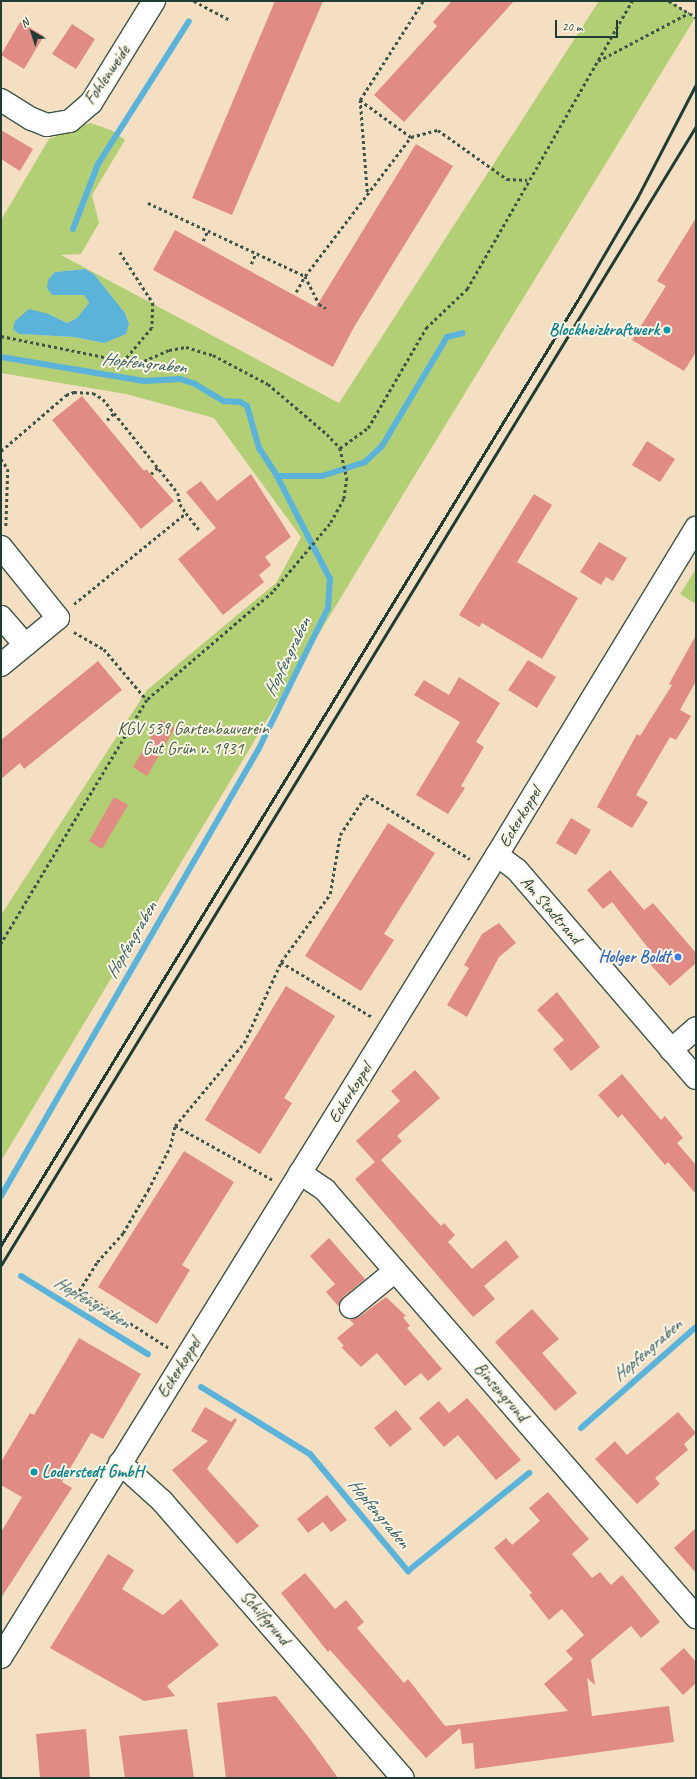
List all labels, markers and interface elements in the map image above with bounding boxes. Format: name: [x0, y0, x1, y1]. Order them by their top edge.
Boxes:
north arrow: [12, 12, 52, 52]
scale bar: [557, 12, 620, 38]
text: N: [17, 15, 32, 30]
text: 20 m: [562, 19, 582, 35]
street label: Fohlenweide: [80, 42, 134, 108]
place label: Blockheizkraftwerk: [549, 320, 659, 340]
marker: Blockheizkraftwerk: [662, 325, 672, 335]
water label: Hopfengraben: [101, 348, 187, 378]
water label: Hopfengraben: [259, 614, 315, 700]
park label: KGV 539 Gartenbauverein Gut Grün v. 1931: [117, 719, 269, 759]
street label: Eckerkoppel: [494, 783, 546, 851]
street label: Am Stadtrand: [516, 872, 586, 948]
water label: Hopfengraben: [101, 898, 161, 982]
place label: Holger Boldt: [598, 947, 670, 967]
marker: Holger Boldt: [673, 952, 683, 962]
street label: Eckerkoppel: [324, 1059, 376, 1127]
water label: Hopfengraben: [50, 1271, 134, 1333]
water label: Hopfengraben: [608, 1314, 686, 1386]
street label: Eckerkoppel: [153, 1334, 205, 1402]
street label: Binsengrund: [470, 1358, 532, 1426]
place label: Loderstedt GmbH: [42, 1462, 143, 1482]
marker: Loderstedt GmbH: [29, 1467, 39, 1477]
water label: Hopfengraben: [344, 1474, 414, 1552]
street label: Schilfgrund: [236, 1587, 294, 1649]

